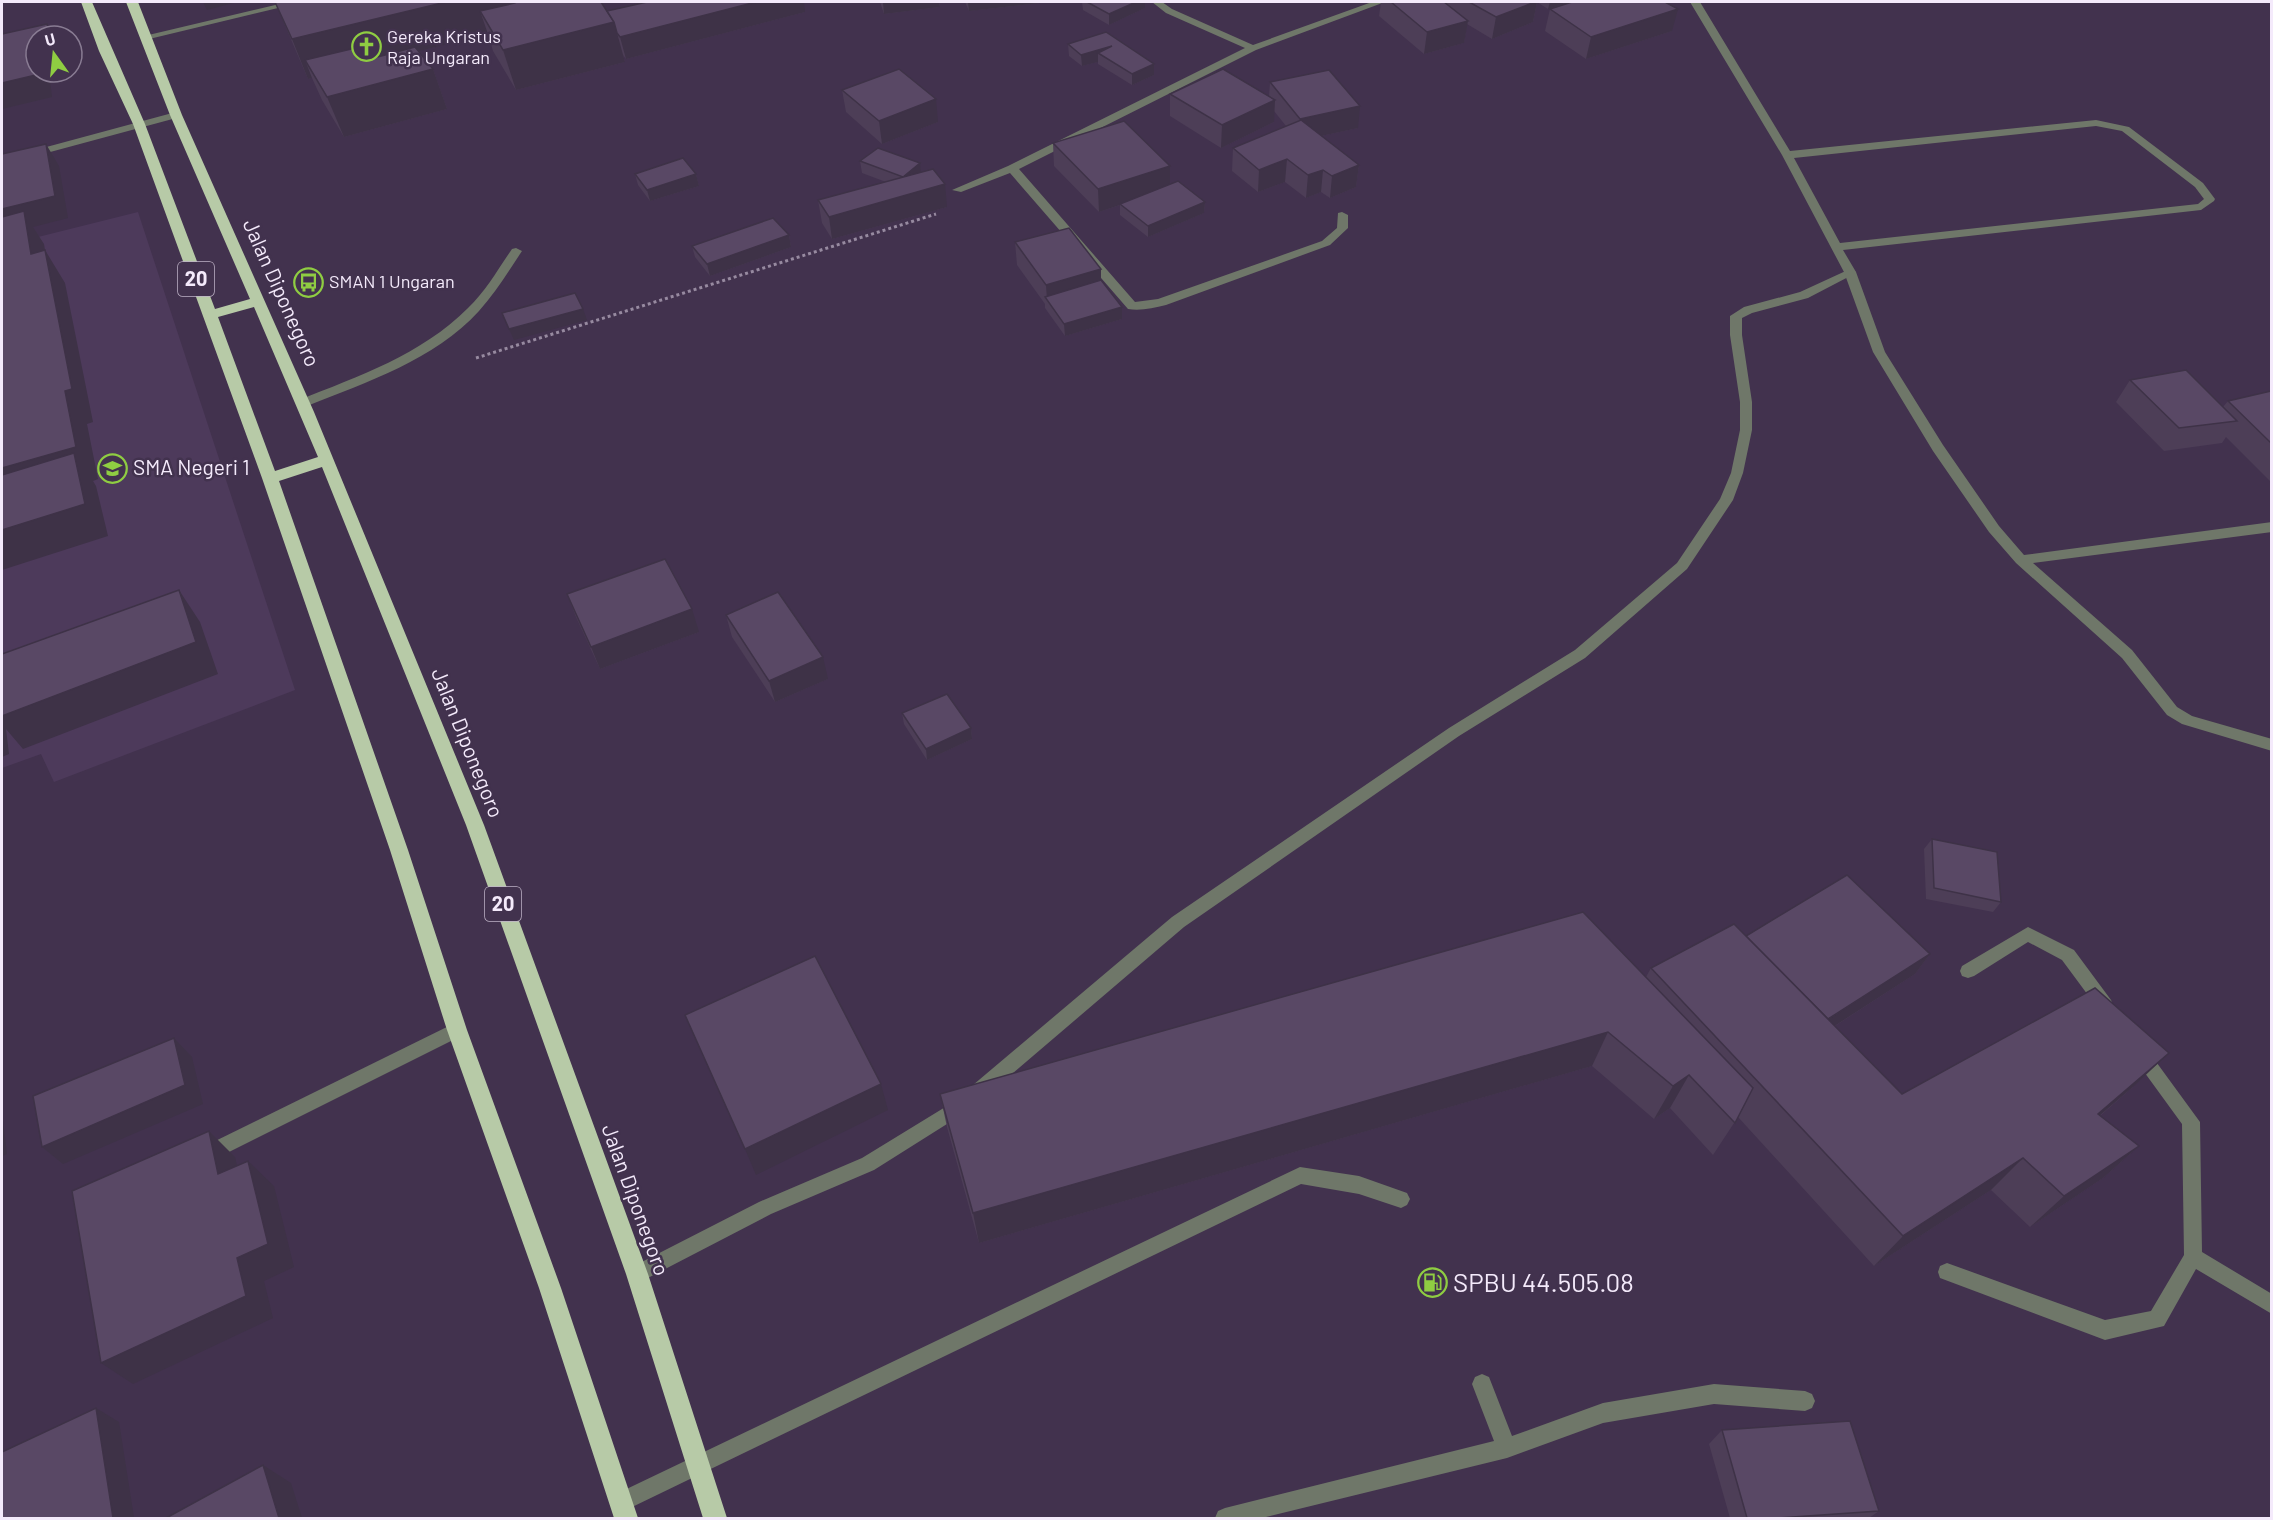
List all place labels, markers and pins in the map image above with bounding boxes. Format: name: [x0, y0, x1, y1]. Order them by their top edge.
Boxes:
place label: Gereka Kristus Raja Ungaran: [387, 25, 501, 68]
church icon: Gereka Kristus Raja Ungaran: [350, 31, 382, 63]
bus stop icon: SMAN 1 Ungaran: [292, 266, 324, 298]
place label: SMAN 1 Ungaran: [329, 270, 455, 292]
school or university icon: SMA Negeri 1: [96, 452, 128, 484]
place label: SMA Negeri 1: [133, 454, 250, 479]
place label: SPBU 44.505.08: [1453, 1266, 1634, 1297]
fuel station icon: SPBU 44.505.08: [1416, 1267, 1448, 1299]

